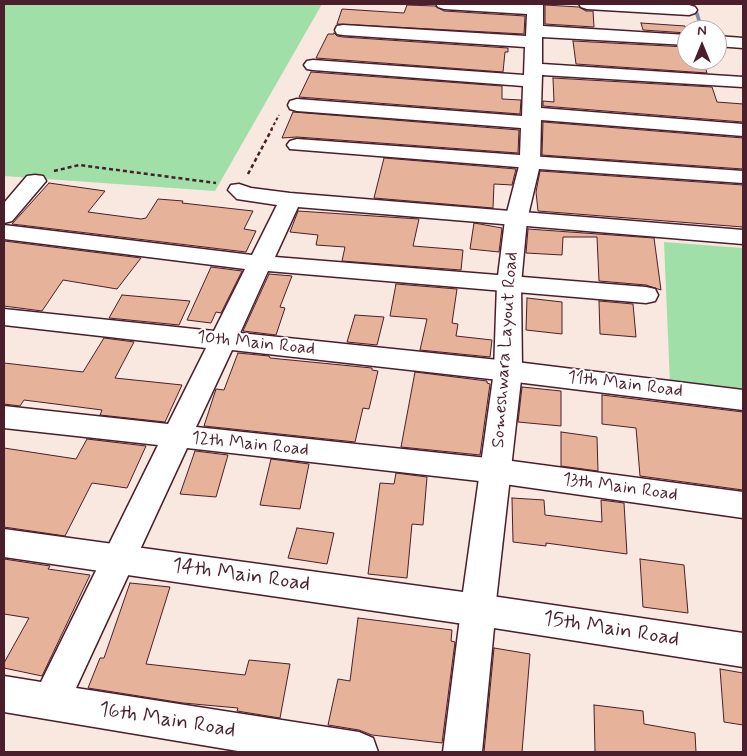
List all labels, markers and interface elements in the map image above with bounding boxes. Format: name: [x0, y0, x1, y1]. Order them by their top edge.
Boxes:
north arrow: [677, 20, 727, 70]
text: N: [697, 22, 707, 40]
street label: Someshwara Layout Road: [488, 251, 524, 449]
street label: 10th Main Road: [196, 327, 316, 361]
street label: 11th Main Road: [566, 367, 684, 403]
street label: 12th Main Road: [190, 428, 310, 462]
street label: 13th Main Road: [561, 469, 679, 507]
street label: 14th Main Road: [170, 554, 312, 598]
street label: 15th Main Road: [541, 607, 681, 653]
street label: 16th Main Road: [97, 698, 237, 744]

